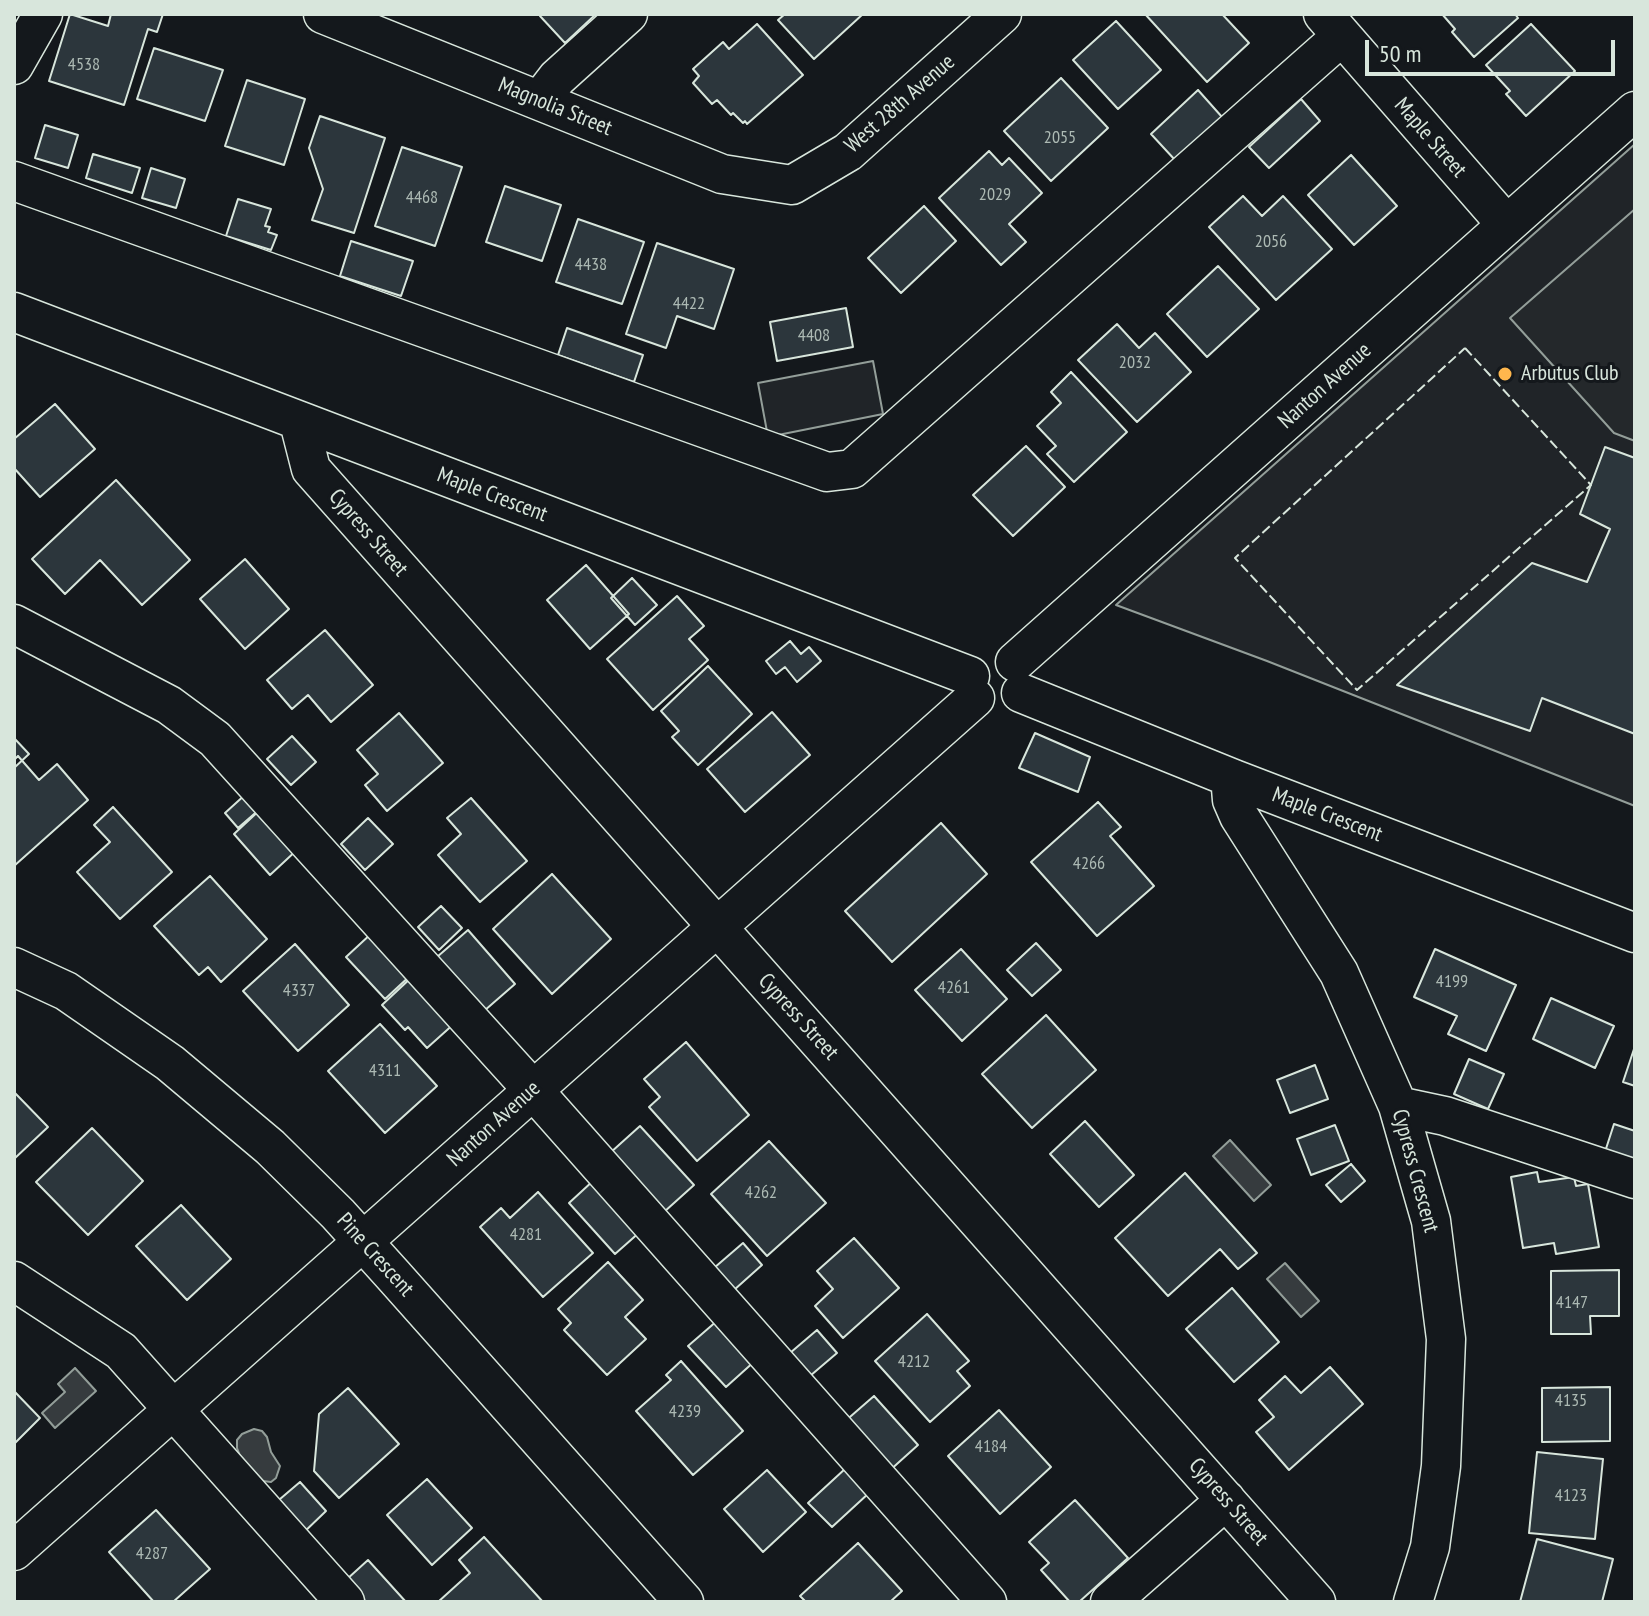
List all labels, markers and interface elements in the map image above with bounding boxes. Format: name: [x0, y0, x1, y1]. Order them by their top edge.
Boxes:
scale bar: [1369, 24, 1619, 74]
text: 50 m: [1379, 38, 1421, 69]
street label: West 28th Avenue: [840, 49, 960, 159]
house number: 4538: [68, 54, 100, 76]
street label: Magnolia Street: [494, 72, 616, 142]
street label: Maple Street: [1388, 93, 1472, 183]
house number: 2055: [1044, 127, 1076, 149]
house number: 2029: [979, 184, 1011, 206]
house number: 4468: [406, 187, 438, 209]
house number: 2056: [1255, 231, 1287, 253]
house number: 4438: [575, 254, 607, 276]
house number: 4422: [673, 293, 705, 315]
house number: 4408: [798, 325, 830, 347]
street label: Nanton Avenue: [1273, 338, 1377, 434]
house number: 2032: [1119, 352, 1151, 374]
place label: Arbutus Club: [1521, 361, 1619, 387]
marker: Arbutus Club: [1496, 365, 1514, 383]
street label: Maple Crescent: [433, 462, 551, 528]
street label: Cypress Street: [323, 484, 413, 582]
street label: Maple Crescent: [1268, 782, 1386, 848]
house number: 4266: [1073, 853, 1105, 875]
street label: Cypress Street: [752, 968, 844, 1066]
house number: 4199: [1436, 971, 1468, 993]
house number: 4261: [938, 977, 970, 999]
house number: 4337: [283, 980, 315, 1002]
house number: 4311: [369, 1060, 401, 1082]
street label: Nanton Avenue: [442, 1076, 546, 1172]
street label: Cypress Crescent: [1386, 1107, 1444, 1235]
house number: 4262: [745, 1182, 777, 1204]
street label: Pine Crescent: [331, 1208, 419, 1302]
house number: 4281: [510, 1224, 542, 1246]
house number: 4147: [1556, 1292, 1588, 1314]
house number: 4212: [898, 1351, 930, 1373]
house number: 4135: [1555, 1390, 1587, 1412]
house number: 4239: [669, 1401, 701, 1423]
house number: 4184: [975, 1436, 1007, 1458]
street label: Cypress Street: [1183, 1453, 1273, 1551]
house number: 4123: [1555, 1485, 1587, 1507]
house number: 4287: [136, 1543, 168, 1565]

